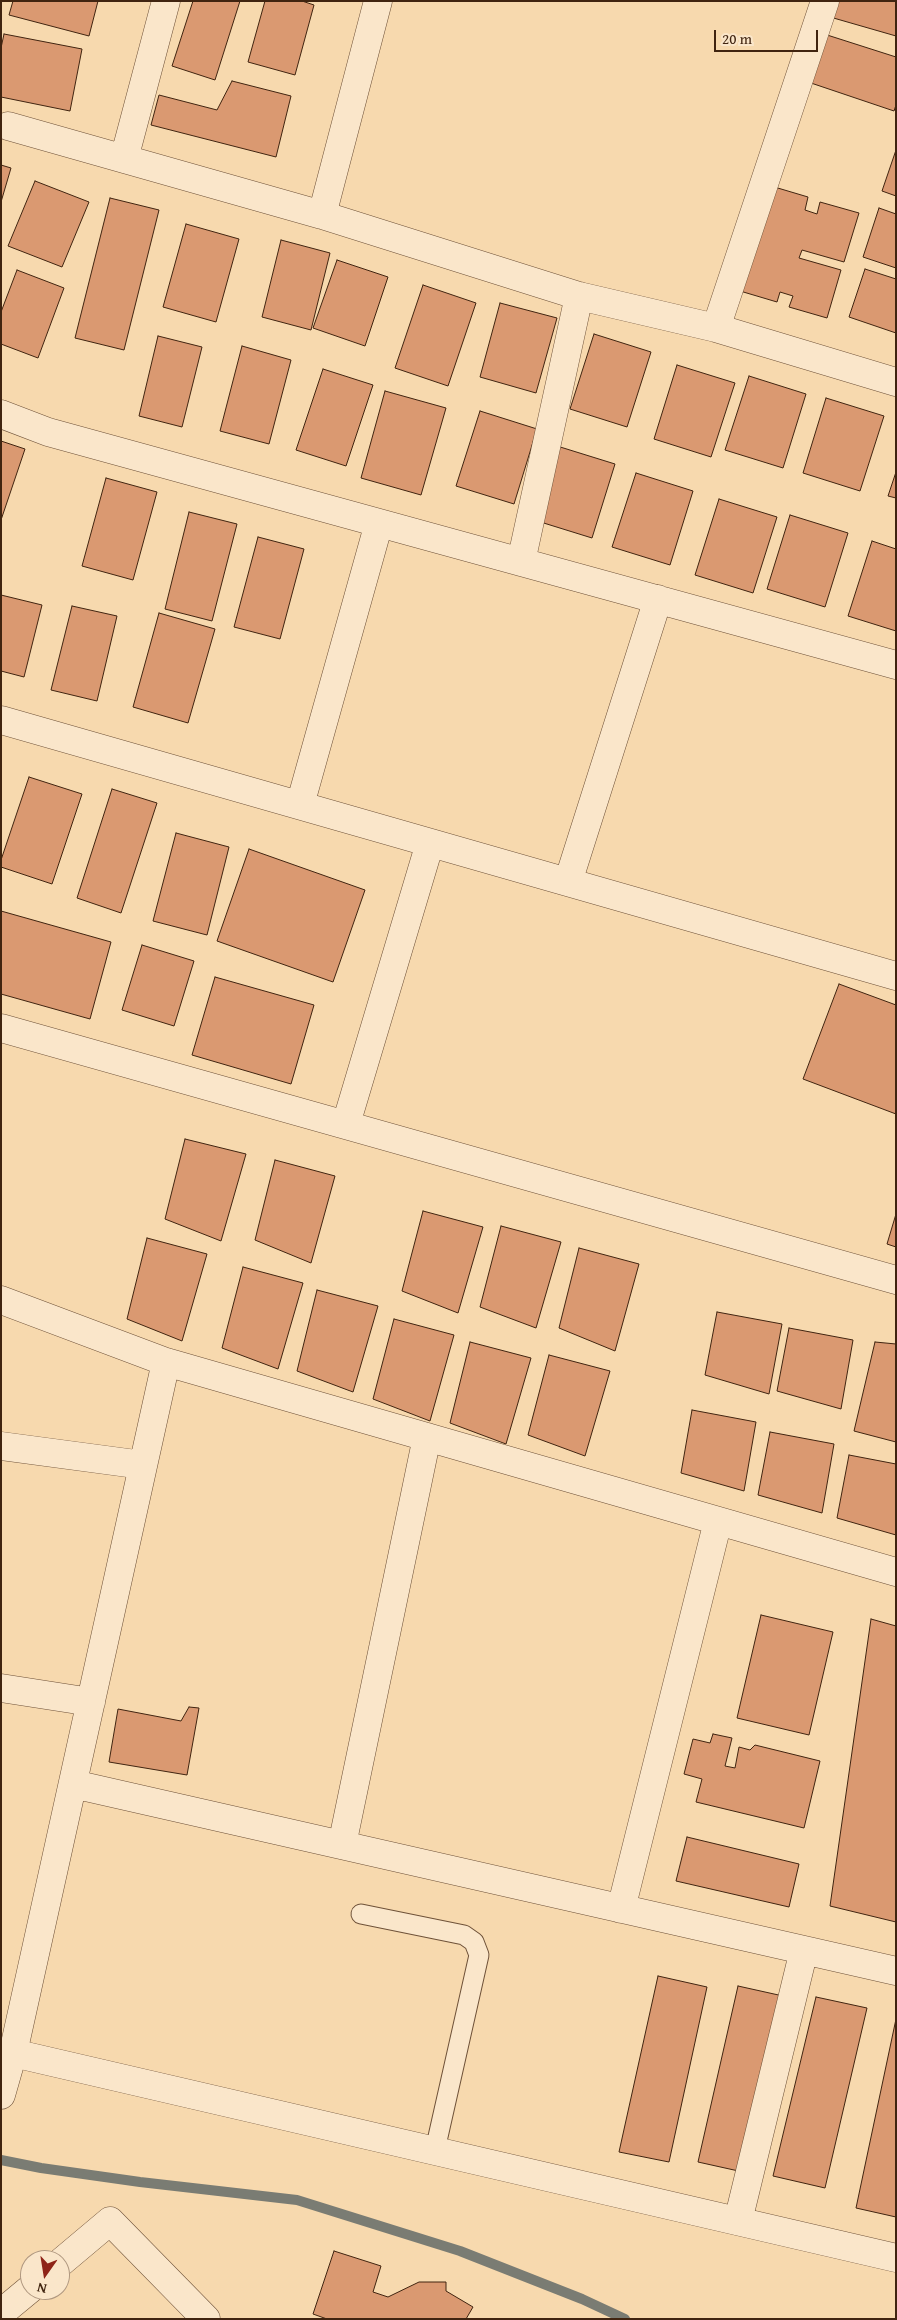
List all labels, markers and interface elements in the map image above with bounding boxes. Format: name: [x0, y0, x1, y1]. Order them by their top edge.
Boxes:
scale bar: [717, 20, 821, 52]
text: 20 m: [722, 28, 752, 49]
north arrow: [20, 2250, 70, 2300]
text: N: [35, 2278, 49, 2299]

